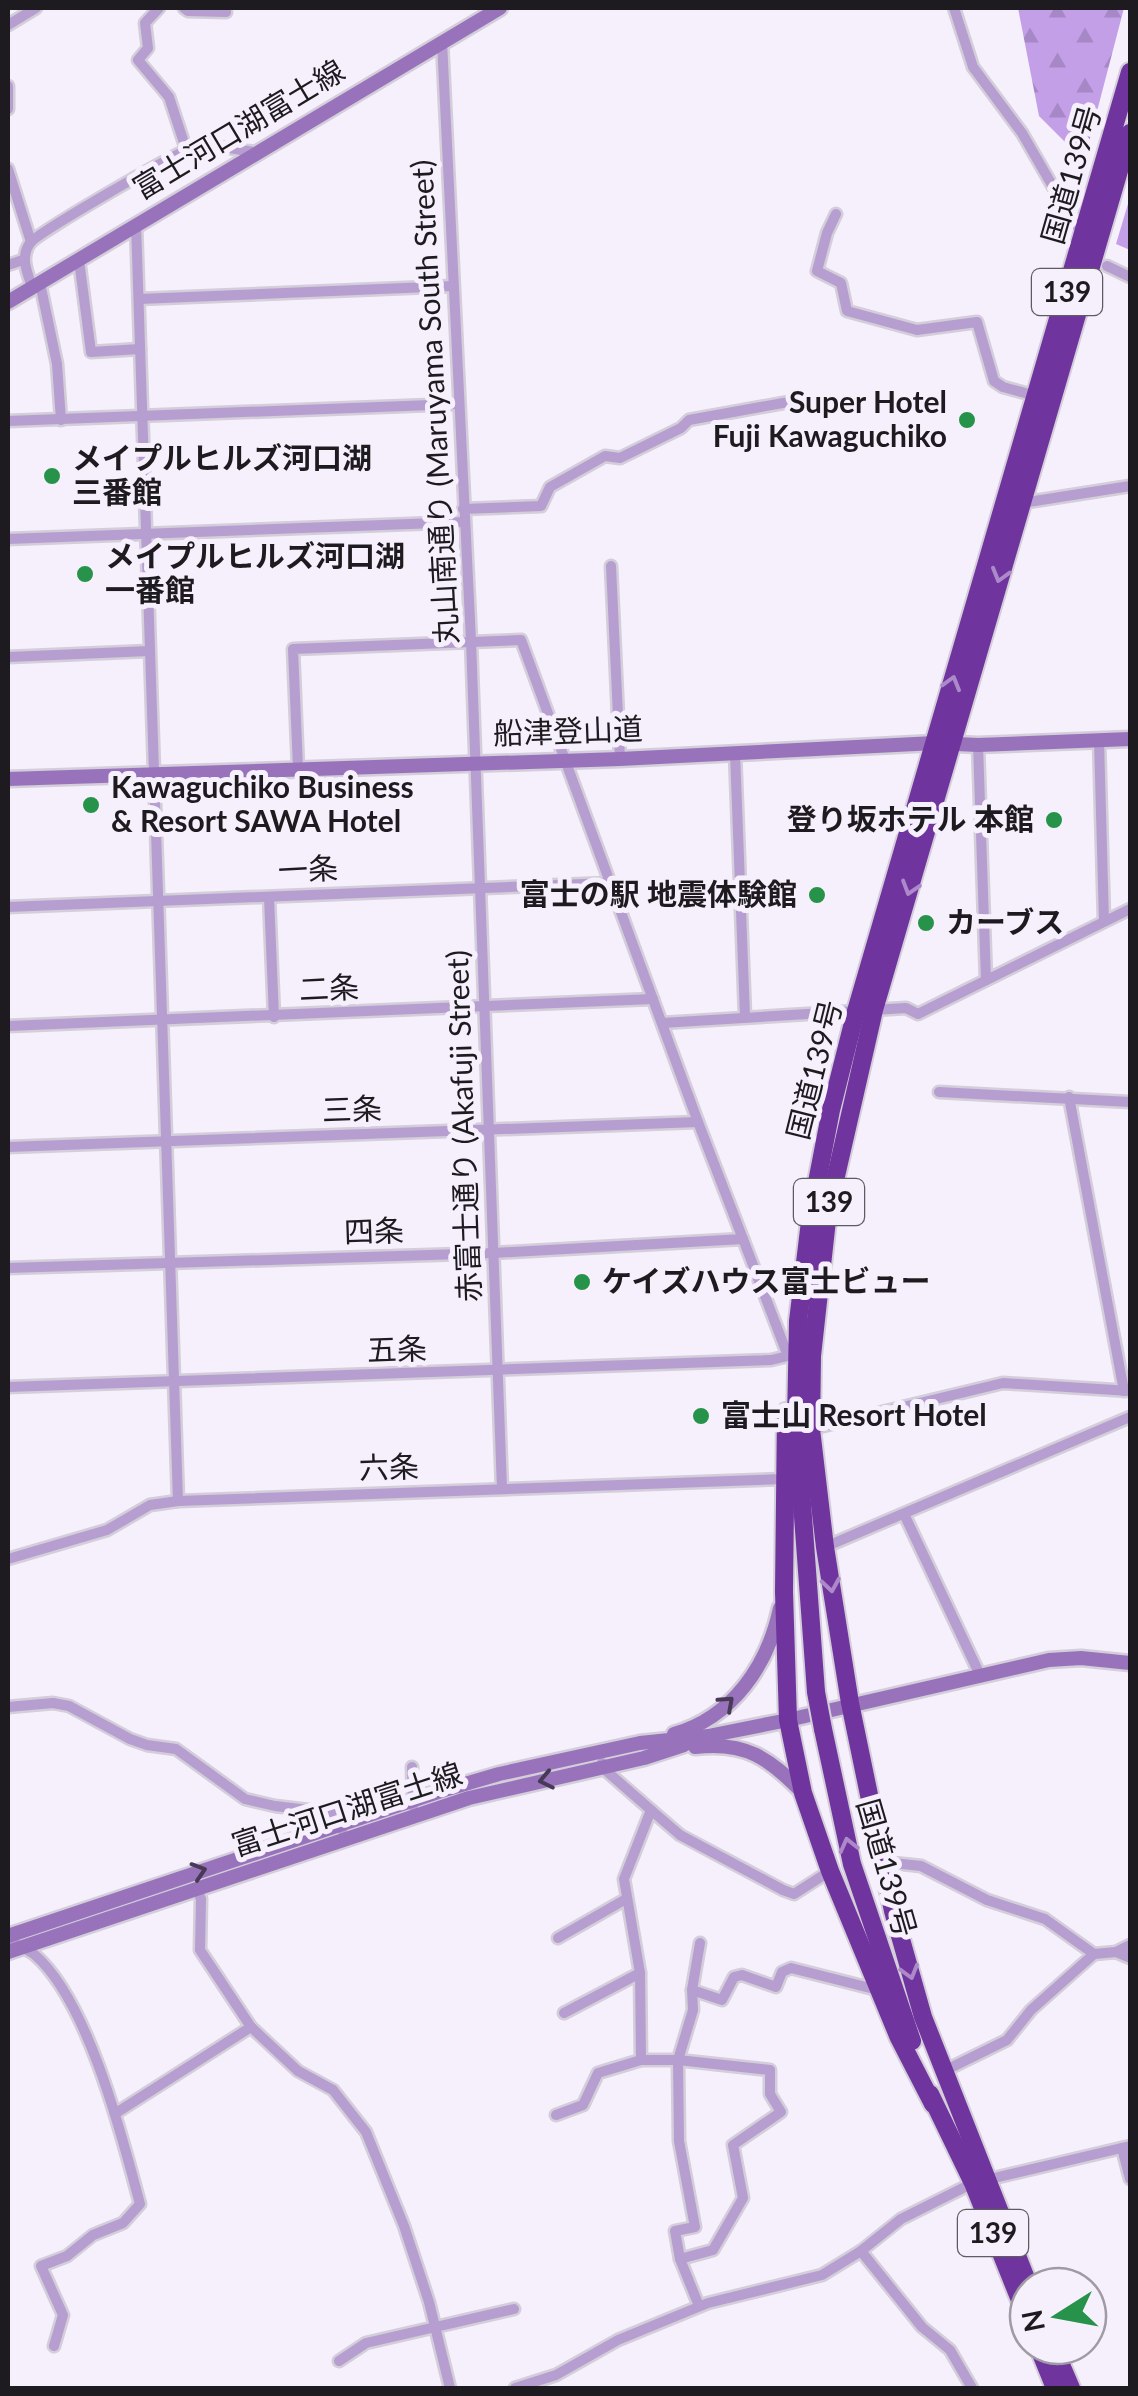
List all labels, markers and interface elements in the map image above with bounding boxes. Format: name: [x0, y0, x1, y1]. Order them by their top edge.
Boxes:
street label: 富士河口湖富士線: [126, 51, 350, 206]
street label: 国道139号: [1033, 101, 1107, 248]
street label: 丸山南通り (Maruyama South Street): [402, 159, 464, 645]
road number: 139: [1032, 269, 1102, 315]
place label: Super Hotel Fuji Kawaguchiko: [713, 383, 947, 453]
marker: Super Hotel Fuji Kawaguchiko: [956, 409, 978, 431]
place label: メイプルヒルズ河口湖 三番館: [72, 439, 372, 509]
marker: メイプルヒルズ河口湖 三番館: [41, 465, 63, 487]
place label: メイプルヒルズ河口湖 一番館: [105, 537, 405, 607]
marker: メイプルヒルズ河口湖 一番館: [74, 563, 96, 585]
one-way arrow: [991, 566, 1012, 583]
one-way arrow: [940, 675, 961, 692]
street label: 船津登山道: [492, 709, 644, 751]
place label: Kawaguchiko Business & Resort SAWA Hotel: [111, 768, 414, 838]
marker: Kawaguchiko Business & Resort SAWA Hotel: [80, 794, 102, 816]
place label: 登り坂ホテル 本館: [787, 800, 1034, 836]
marker: 登り坂ホテル 本館: [1043, 809, 1065, 831]
street label: 一条: [277, 848, 339, 888]
place label: 富士の駅 地震体験館: [520, 875, 797, 911]
one-way arrow: [901, 878, 922, 895]
marker: 富士の駅 地震体験館: [806, 884, 828, 906]
place label: カーブス: [946, 903, 1064, 939]
marker: カーブス: [915, 912, 937, 934]
street label: 赤富士通り (Akafuji Street): [438, 949, 486, 1303]
street label: 二条: [298, 967, 360, 1007]
street label: 国道139号: [778, 996, 848, 1143]
street label: 三条: [321, 1089, 383, 1127]
road number: 139: [794, 1179, 864, 1225]
street label: 四条: [343, 1211, 405, 1249]
place label: ケイズハウス富士ビュー: [602, 1262, 931, 1298]
marker: ケイズハウス富士ビュー: [571, 1271, 593, 1293]
street label: 五条: [366, 1329, 428, 1367]
place label: 富士山 Resort Hotel: [721, 1396, 987, 1432]
marker: 富士山 Resort Hotel: [690, 1405, 712, 1427]
street label: 六条: [358, 1447, 420, 1485]
one-way arrow: [820, 1577, 841, 1593]
one-way arrow: [715, 1697, 734, 1715]
street label: 富士河口湖富士線: [227, 1754, 466, 1862]
one-way arrow: [538, 1768, 555, 1789]
street label: 国道139号: [851, 1794, 925, 1941]
one-way arrow: [838, 1837, 859, 1854]
one-way arrow: [190, 1863, 207, 1883]
one-way arrow: [898, 1962, 919, 1979]
road number: 139: [958, 2210, 1028, 2256]
north arrow: [1008, 2266, 1108, 2366]
text: N: [1014, 2307, 1051, 2335]

